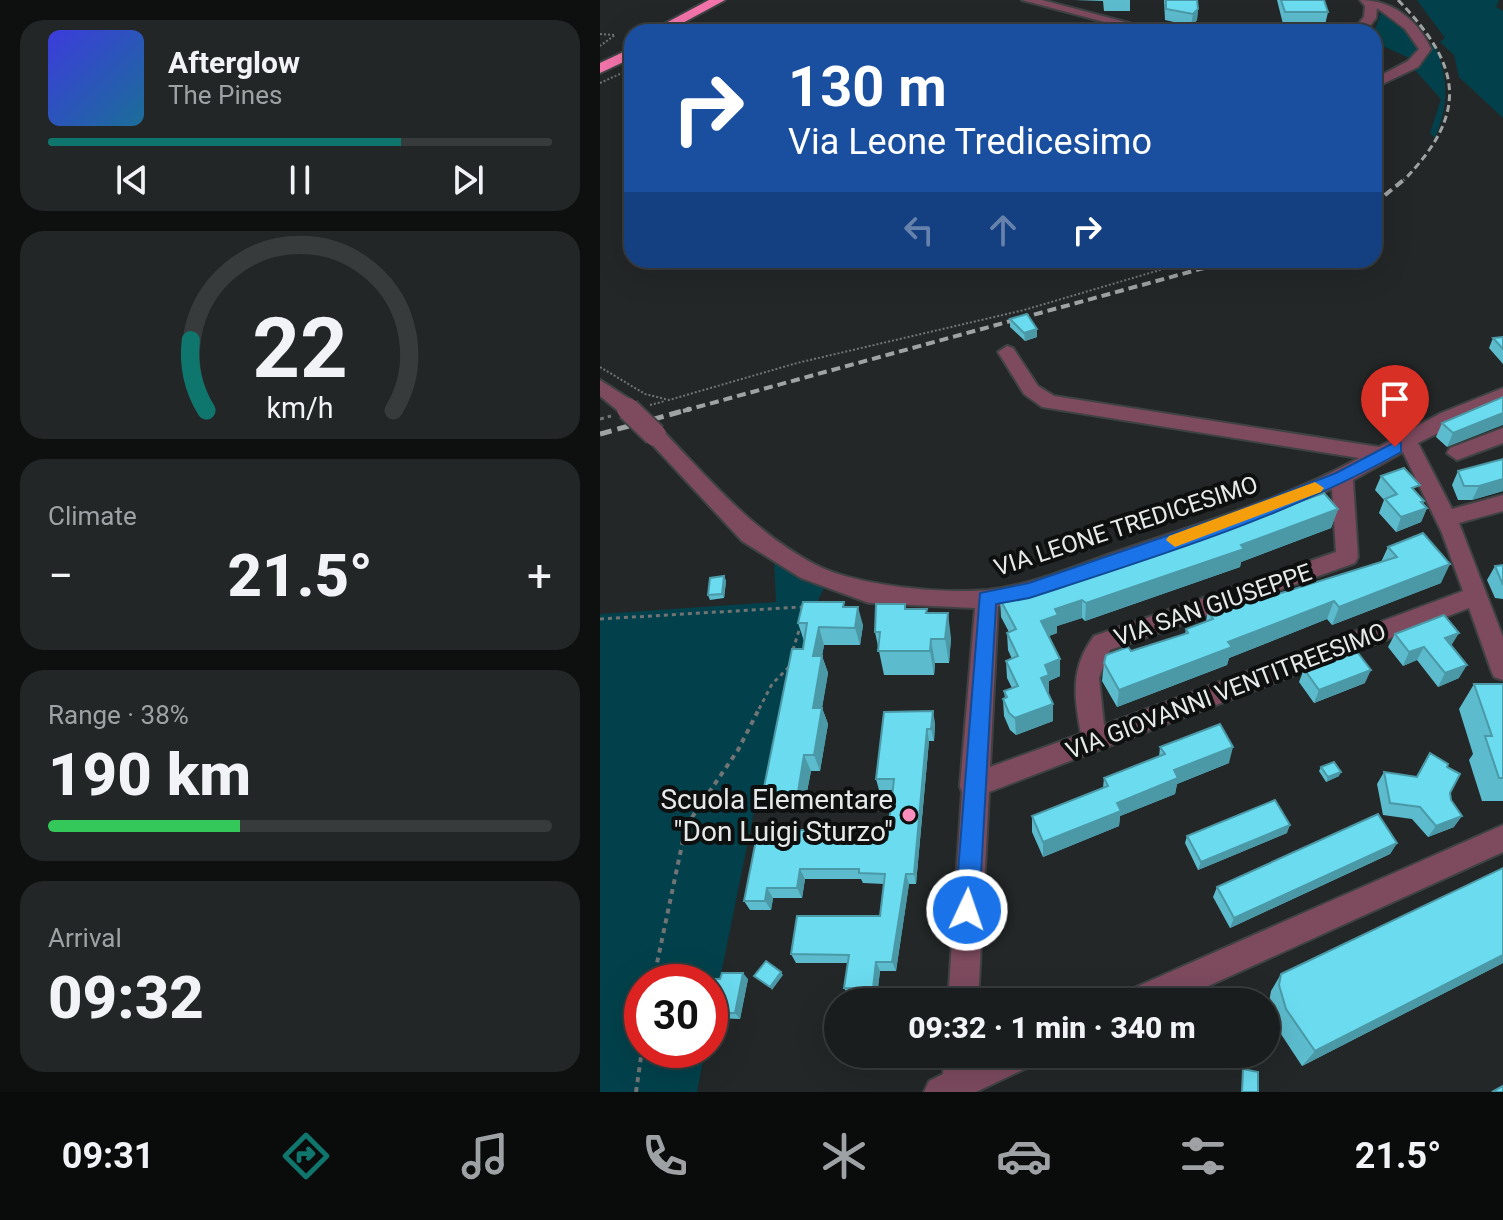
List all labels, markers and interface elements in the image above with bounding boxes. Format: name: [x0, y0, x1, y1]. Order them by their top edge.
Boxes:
text: Afterglow: [168, 45, 300, 80]
text: 130 m: [788, 54, 947, 120]
icon: right: [656, 56, 760, 160]
text: The Pines: [168, 80, 282, 110]
text: Via Leone Tredicesimo: [788, 121, 1152, 163]
icon: previous: [110, 158, 154, 202]
icon: pause: [278, 158, 322, 202]
icon: next: [446, 158, 490, 202]
icon: left: [897, 208, 941, 252]
icon: ahead: [981, 208, 1025, 252]
icon: right: [1065, 208, 1109, 252]
text: 22: [252, 300, 348, 397]
pin: [1361, 365, 1429, 447]
icon: arrive: [1373, 377, 1417, 421]
text: km/h: [266, 391, 334, 425]
street label: VIA LEONE TREDICESIMO: [991, 470, 1261, 582]
text: Climate: [48, 501, 137, 531]
text: 21.5°: [228, 540, 373, 611]
text: −: [48, 550, 73, 602]
text: +: [527, 550, 552, 602]
street label: VIA SAN GIUSEPPE: [1111, 558, 1315, 652]
street label: VIA GIOVANNI VENTITREESIMO: [1062, 617, 1390, 765]
text: Range · 38%: [48, 700, 189, 730]
text: 190 km: [48, 739, 251, 810]
place label: Scuola Elementare "Don Luigi Sturzo": [660, 783, 893, 848]
marker: Scuola Elementare "Don Luigi Sturzo": [900, 806, 918, 824]
position arrow: [925, 868, 1009, 952]
text: Arrival: [48, 923, 122, 953]
text: 09:32: [48, 962, 204, 1033]
speed limit sign: 30: [624, 964, 728, 1068]
text: 09:32 · 1 min · 340 m: [908, 1010, 1196, 1045]
icon: directions: [278, 1128, 334, 1184]
icon: music: [457, 1128, 513, 1184]
icon: phone: [637, 1128, 693, 1184]
icon: climate: [816, 1128, 872, 1184]
icon: car: [996, 1128, 1052, 1184]
icon: filters: [1175, 1128, 1231, 1184]
text: 09:31: [62, 1135, 155, 1177]
text: 21.5°: [1355, 1135, 1441, 1177]

